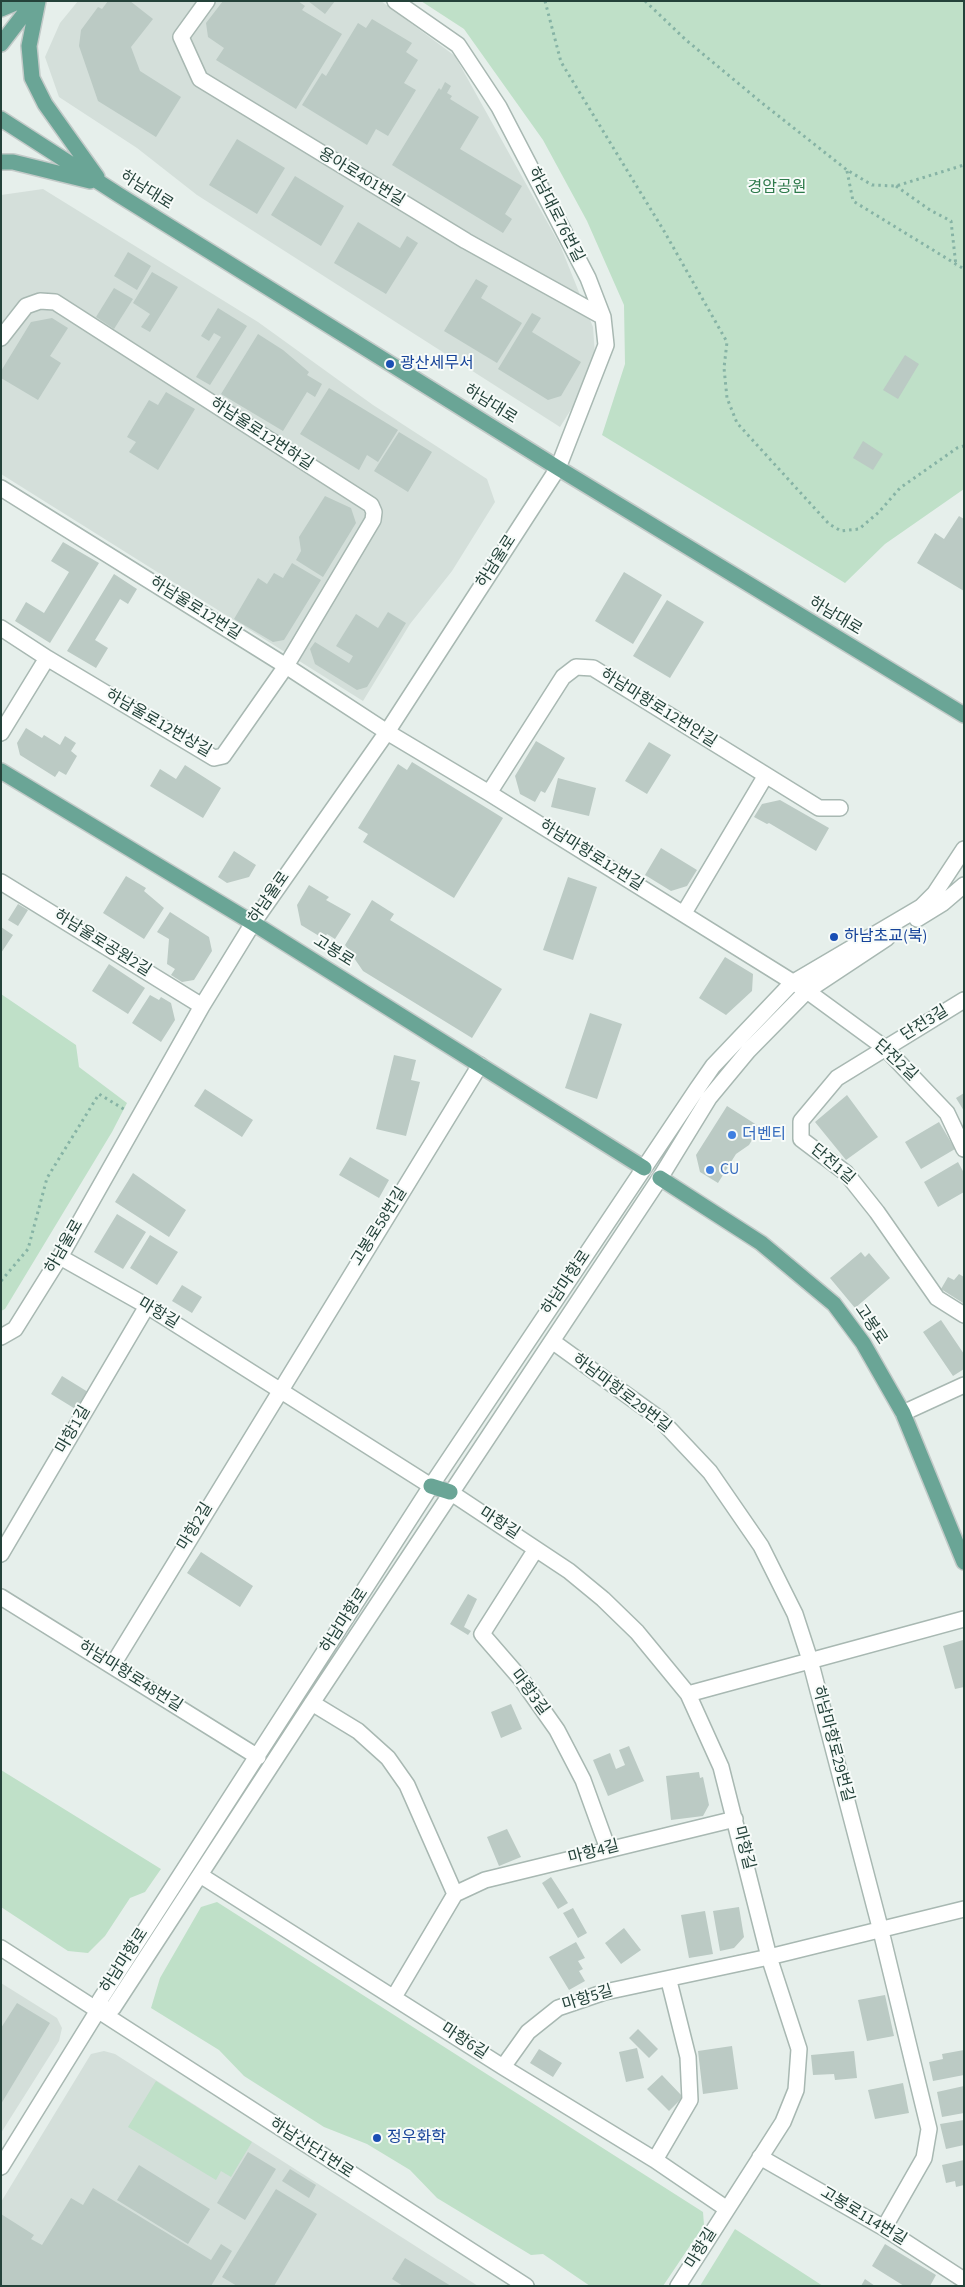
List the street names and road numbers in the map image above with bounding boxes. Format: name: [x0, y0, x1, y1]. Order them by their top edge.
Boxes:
street label: 용아로401번길: [314, 145, 408, 211]
street label: 하남대로76번길: [523, 164, 587, 266]
street label: 하남대로: [116, 167, 176, 215]
street label: 하남대로: [460, 381, 520, 429]
street label: 하남울로12번하길: [206, 395, 316, 475]
street label: 하남울로: [473, 532, 521, 592]
street label: 하남울로12번길: [146, 573, 244, 645]
street label: 하남대로: [805, 594, 865, 640]
street label: 하남마항로12번안길: [596, 665, 720, 753]
street label: 하남울로12번상길: [102, 686, 214, 762]
street label: 하남마항로12번길: [535, 816, 647, 896]
street label: 하남울로: [245, 868, 295, 928]
street label: 하남울로공원2길: [50, 906, 154, 982]
street label: 고봉로: [309, 932, 357, 972]
street label: 단전3길: [898, 1002, 952, 1046]
street label: 단전2길: [869, 1036, 921, 1086]
street label: 단전1길: [806, 1141, 858, 1189]
street label: 고봉로58번길: [348, 1184, 412, 1270]
street label: 하남울로: [42, 1217, 88, 1277]
street label: 하남마항로: [538, 1247, 596, 1319]
street label: 마항길: [134, 1294, 182, 1334]
street label: 고봉로: [850, 1301, 890, 1349]
street label: 하남마항로29번길: [568, 1351, 674, 1437]
street label: 마항1길: [53, 1403, 95, 1457]
street label: 마항2길: [174, 1500, 218, 1554]
street label: 마항길: [475, 1504, 523, 1544]
street label: 하남마항로: [317, 1585, 373, 1657]
street label: 하남마항로48번길: [74, 1637, 186, 1717]
street label: 마항3길: [506, 1666, 552, 1720]
street label: 하남마항로29번길: [807, 1684, 857, 1804]
street label: 마항길: [728, 1824, 758, 1872]
street label: 마항4길: [566, 1837, 622, 1869]
street label: 하남마항로: [97, 1925, 153, 1997]
street label: 마항5길: [560, 1982, 616, 2016]
street label: 마항6길: [437, 2020, 491, 2064]
street label: 하남산단1번로: [265, 2115, 357, 2183]
street label: 고봉로114번길: [816, 2184, 910, 2250]
street label: 마항길: [682, 2225, 722, 2273]

